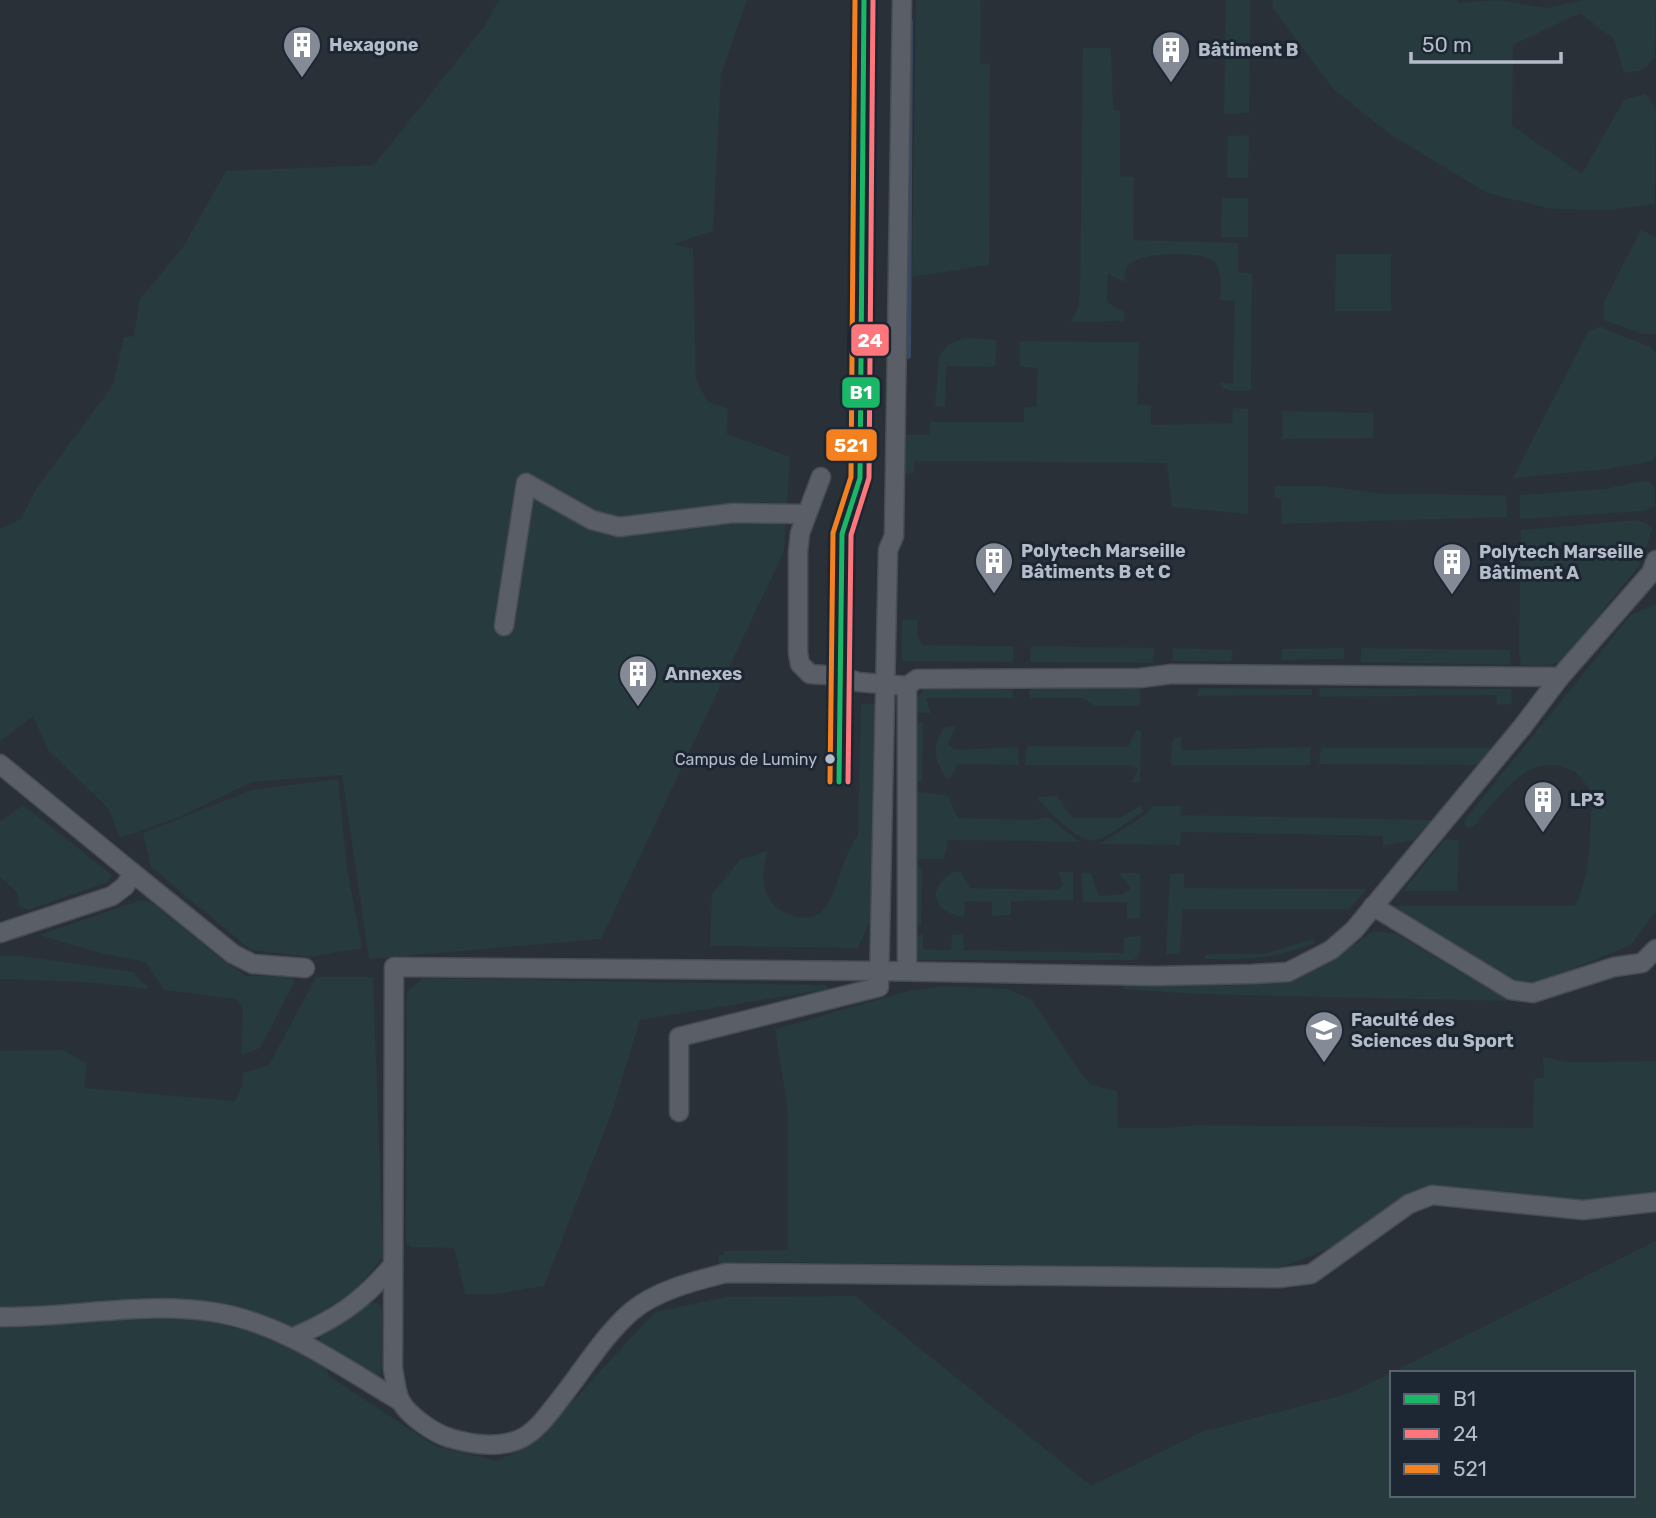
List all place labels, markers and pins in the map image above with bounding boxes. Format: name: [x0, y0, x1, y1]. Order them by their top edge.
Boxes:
building icon: Hexagone: [281, 24, 323, 79]
building icon: Bâtiment B: [1150, 29, 1192, 84]
place label: Hexagone: [329, 34, 419, 56]
place label: Bâtiment B: [1198, 39, 1298, 61]
building icon: Polytech Marseille Bâtiments B et C: [973, 540, 1015, 595]
place label: Polytech Marseille Bâtiments B et C: [1021, 540, 1186, 583]
building icon: Polytech Marseille Bâtiment A: [1431, 541, 1473, 596]
place label: Polytech Marseille Bâtiment A: [1479, 541, 1644, 584]
building icon: Annexes: [617, 653, 659, 708]
place label: Annexes: [665, 663, 742, 685]
place label: Campus de Luminy: [675, 750, 817, 769]
marker: Campus de Luminy: [823, 752, 837, 766]
building icon: LP3: [1522, 779, 1564, 834]
place label: LP3: [1570, 789, 1605, 811]
school or university icon: Faculté des Sciences du Sport: [1303, 1009, 1345, 1064]
place label: Faculté des Sciences du Sport: [1351, 1009, 1514, 1052]

